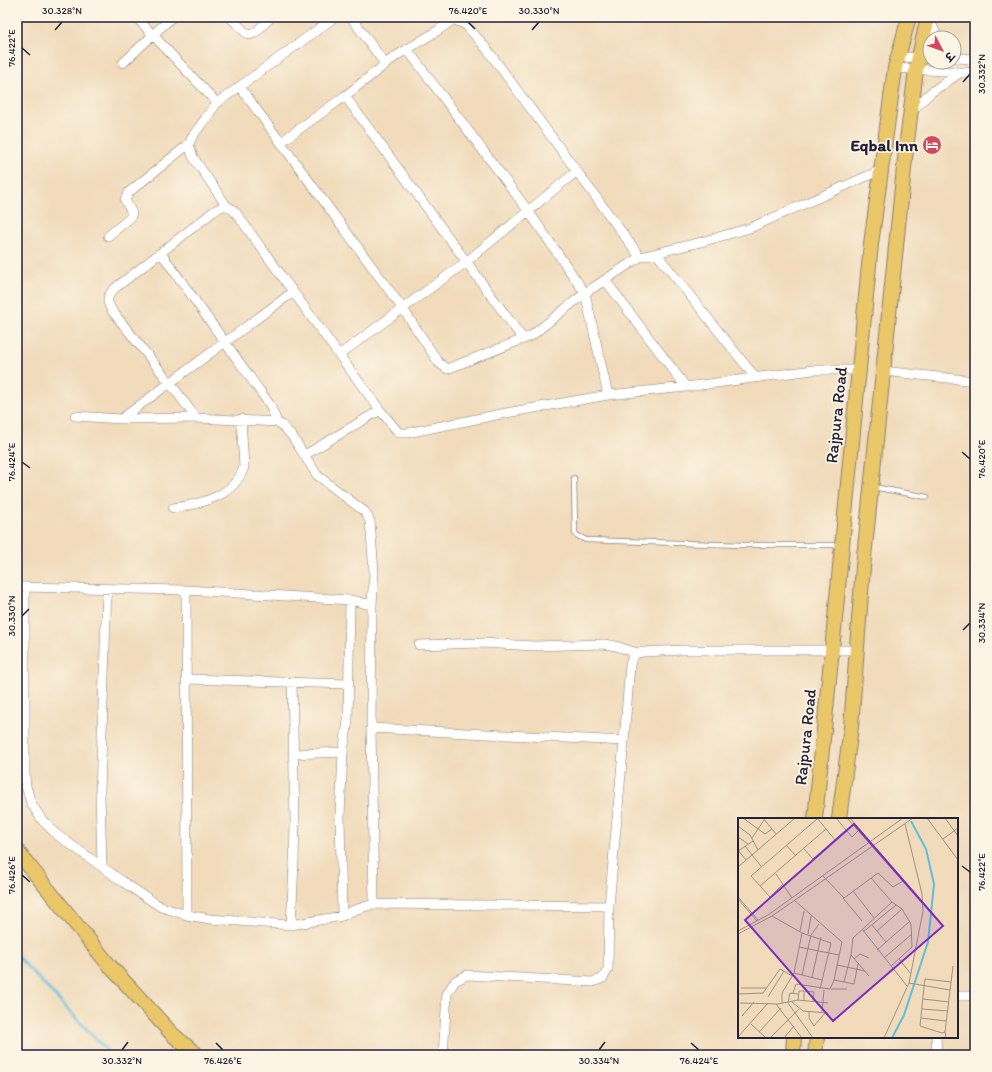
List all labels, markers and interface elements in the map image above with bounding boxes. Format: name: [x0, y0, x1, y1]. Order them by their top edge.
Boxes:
text: 30.328°N: [42, 4, 82, 17]
text: 76.420°E: [449, 4, 488, 17]
text: 30.330°N: [519, 4, 560, 17]
text: 76.422°E: [5, 29, 18, 67]
north arrow: [922, 30, 962, 70]
text: उ: [941, 48, 957, 65]
text: 30.332°N: [975, 54, 988, 94]
hotel icon: Eqbal Inn: [921, 134, 943, 156]
place label: Eqbal Inn: [850, 135, 919, 156]
street label: Rajpura Road: [821, 365, 851, 464]
text: 76.420°E: [975, 439, 988, 478]
text: 76.424°E: [5, 442, 18, 481]
text: 30.330°N: [5, 595, 18, 636]
text: 30.334°N: [975, 602, 988, 643]
street label: Rajpura Road: [790, 687, 820, 786]
inset map: [738, 818, 958, 1038]
text: 76.422°E: [975, 853, 988, 891]
text: 76.426°E: [5, 856, 18, 894]
text: 30.332°N: [102, 1054, 142, 1067]
text: 76.426°E: [204, 1054, 242, 1067]
text: 30.334°N: [579, 1054, 620, 1067]
text: 76.424°E: [680, 1054, 719, 1067]

